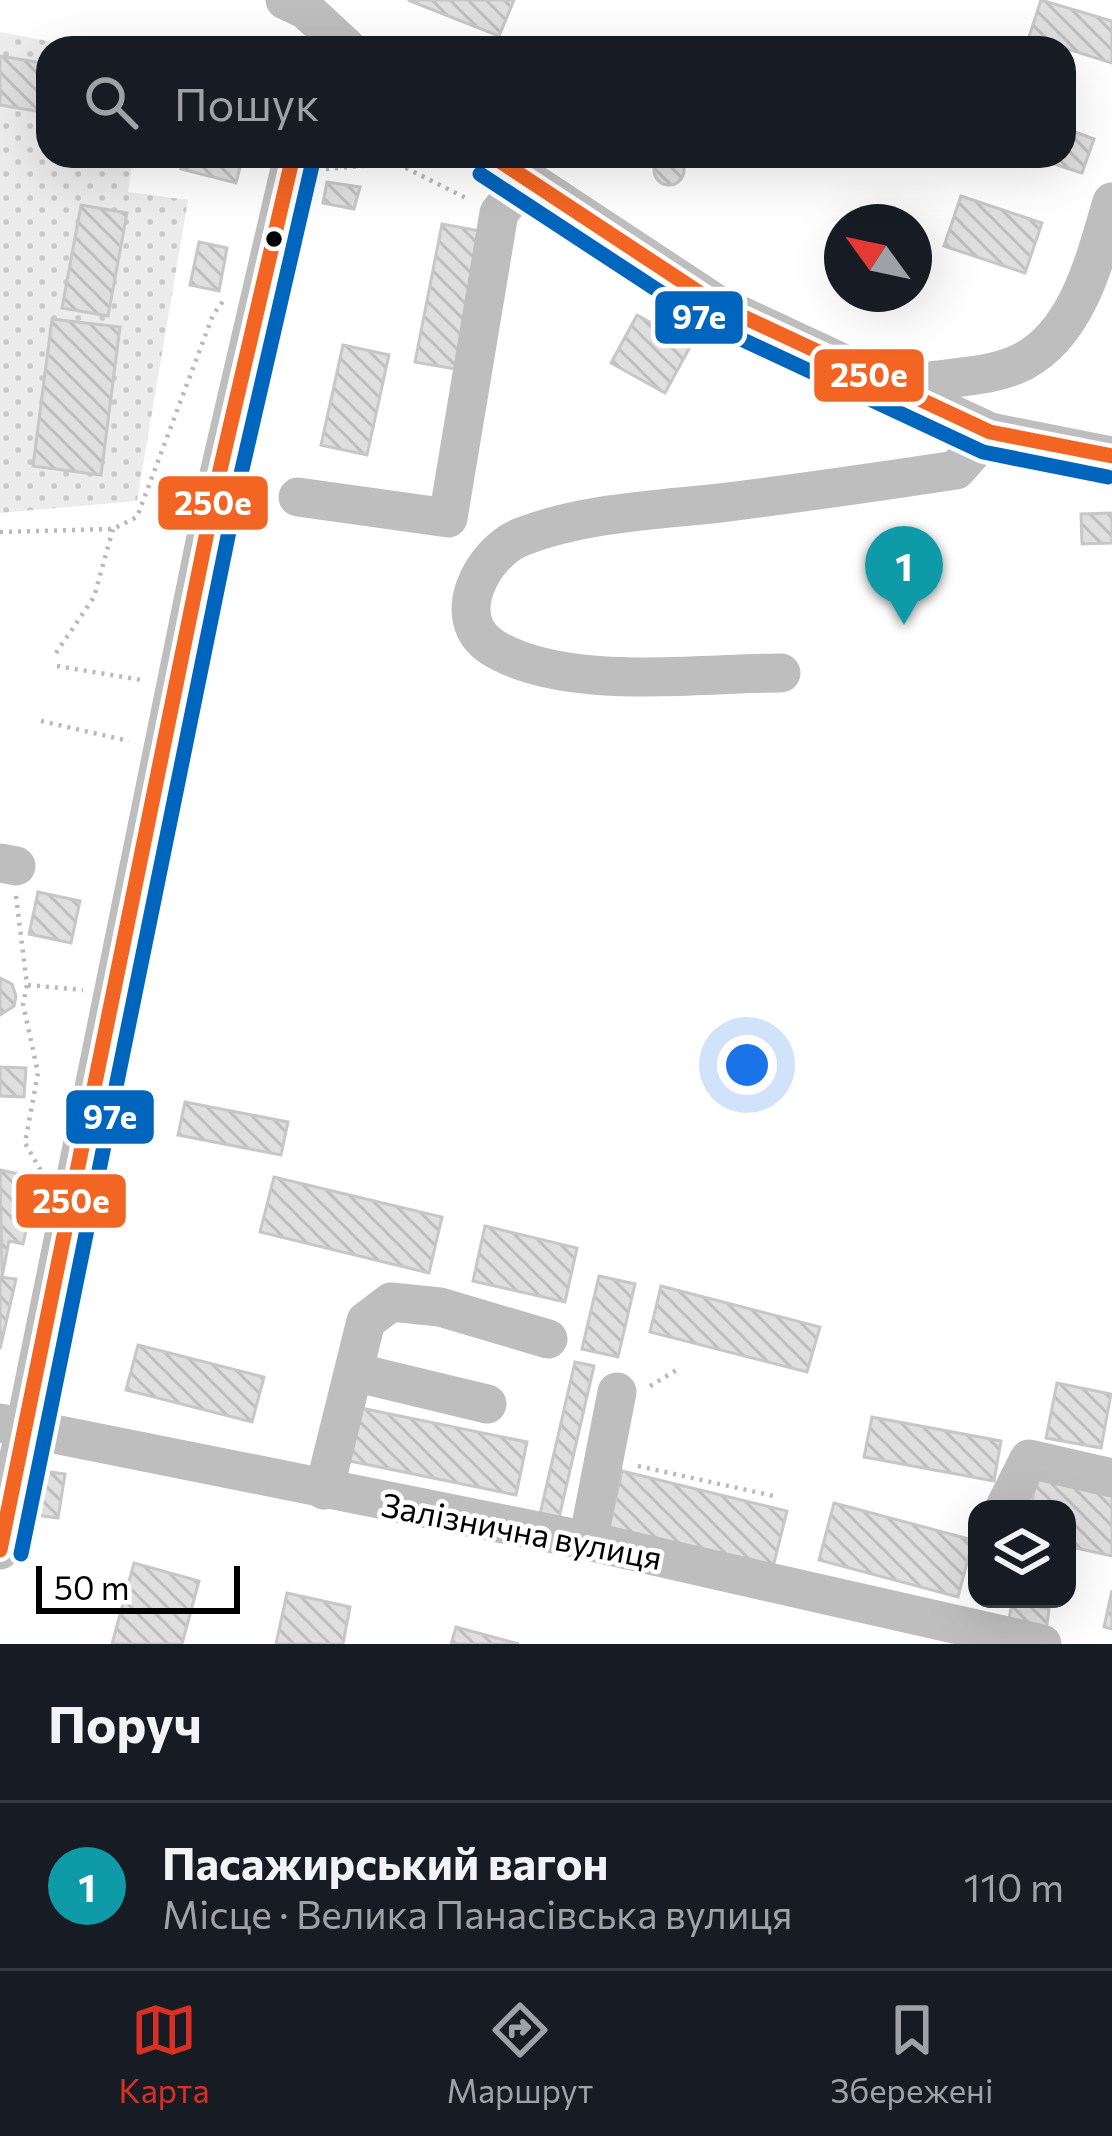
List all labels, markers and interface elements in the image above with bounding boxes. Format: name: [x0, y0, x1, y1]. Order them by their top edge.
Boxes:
search box: [36, 36, 1076, 168]
icon: search: [78, 69, 144, 135]
text: Пошук: [174, 75, 319, 130]
north arrow: [824, 204, 932, 312]
unlabelled marker: [263, 228, 285, 250]
line badge: 97е: [653, 289, 745, 346]
text: 97е: [672, 295, 726, 336]
line badge: 250е: [812, 347, 926, 404]
text: 250е: [830, 353, 908, 394]
line badge: 250е: [156, 474, 270, 532]
text: 250е: [174, 481, 252, 522]
pin: 1: [865, 526, 943, 625]
your location: [717, 1035, 777, 1095]
line badge: 97е: [64, 1088, 156, 1146]
text: 97е: [83, 1095, 137, 1136]
line badge: 250е: [14, 1172, 128, 1230]
text: 250е: [32, 1179, 110, 1220]
street label: Залізнична вулиця: [378, 1483, 666, 1577]
map controls: [968, 1500, 1076, 1608]
button: layers: [968, 1500, 1076, 1608]
scale bar: [36, 1560, 240, 1613]
text: 50 m: [54, 1566, 130, 1607]
text: Поруч: [48, 1691, 202, 1754]
text: Пасажирський вагон: [162, 1834, 609, 1889]
text: 1: [78, 1862, 96, 1910]
text: 110 m: [964, 1862, 1064, 1910]
text: Місце · Велика Панасівська вулиця: [162, 1889, 792, 1937]
tab: Карта: [119, 1997, 210, 2110]
tab: Маршрут: [447, 1997, 593, 2110]
tab: Збережені: [830, 1997, 993, 2110]

